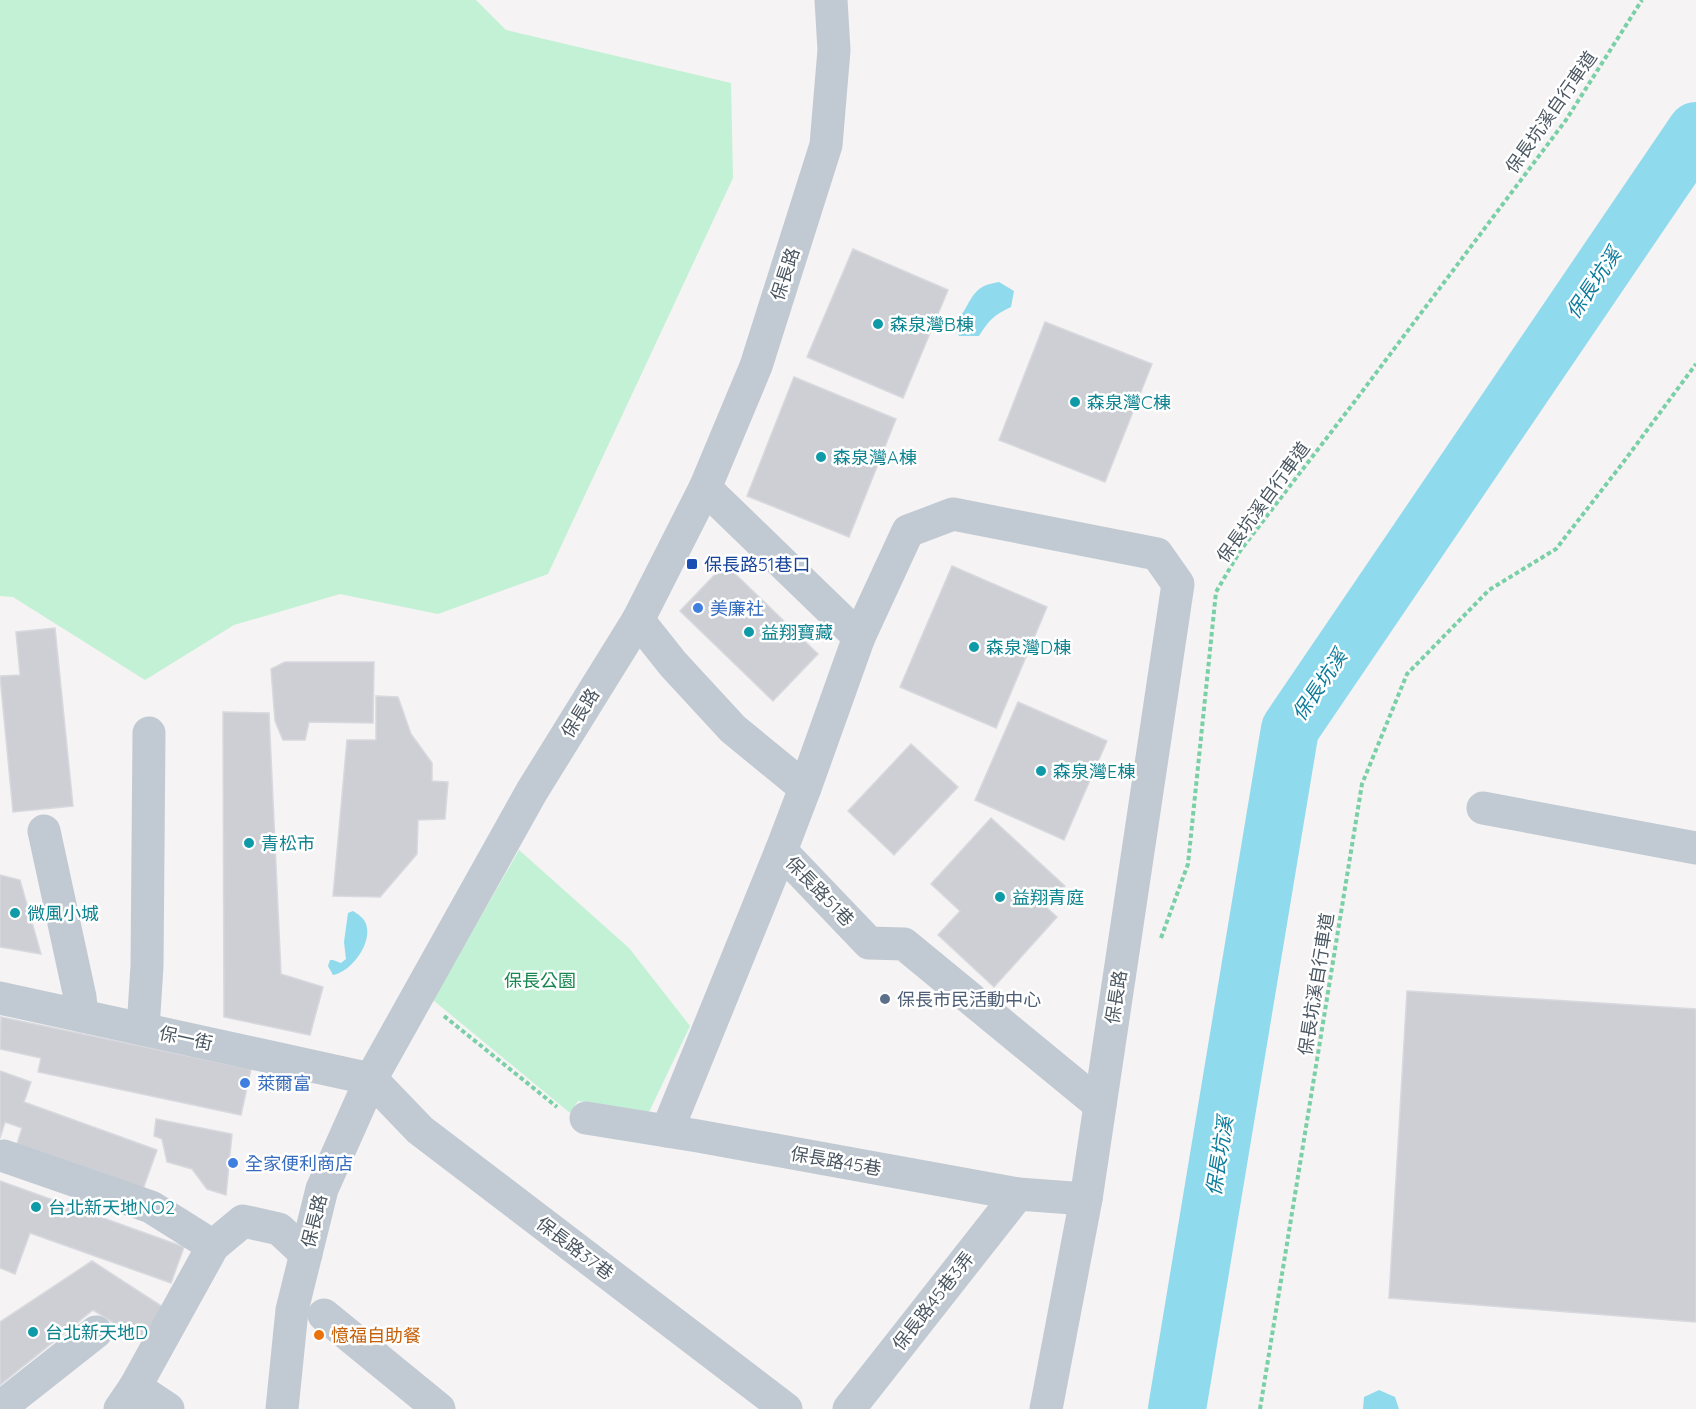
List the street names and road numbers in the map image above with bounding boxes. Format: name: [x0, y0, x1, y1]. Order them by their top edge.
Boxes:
street label: 保長坑溪自行車道: [1500, 46, 1602, 178]
street label: 保長路: [766, 245, 804, 303]
street label: 保長坑溪自行車道: [1211, 437, 1315, 567]
street label: 保長路: [556, 684, 604, 742]
street label: 保長路51巷: [781, 851, 859, 931]
street label: 保長坑溪自行車道: [1293, 911, 1339, 1057]
street label: 保長路: [1100, 969, 1132, 1025]
street label: 保一街: [157, 1021, 215, 1055]
street label: 保長路45巷: [789, 1142, 883, 1180]
street label: 保長路: [296, 1192, 332, 1250]
street label: 保長路37巷: [532, 1212, 618, 1284]
street label: 保長路45巷3弄: [887, 1247, 979, 1355]

